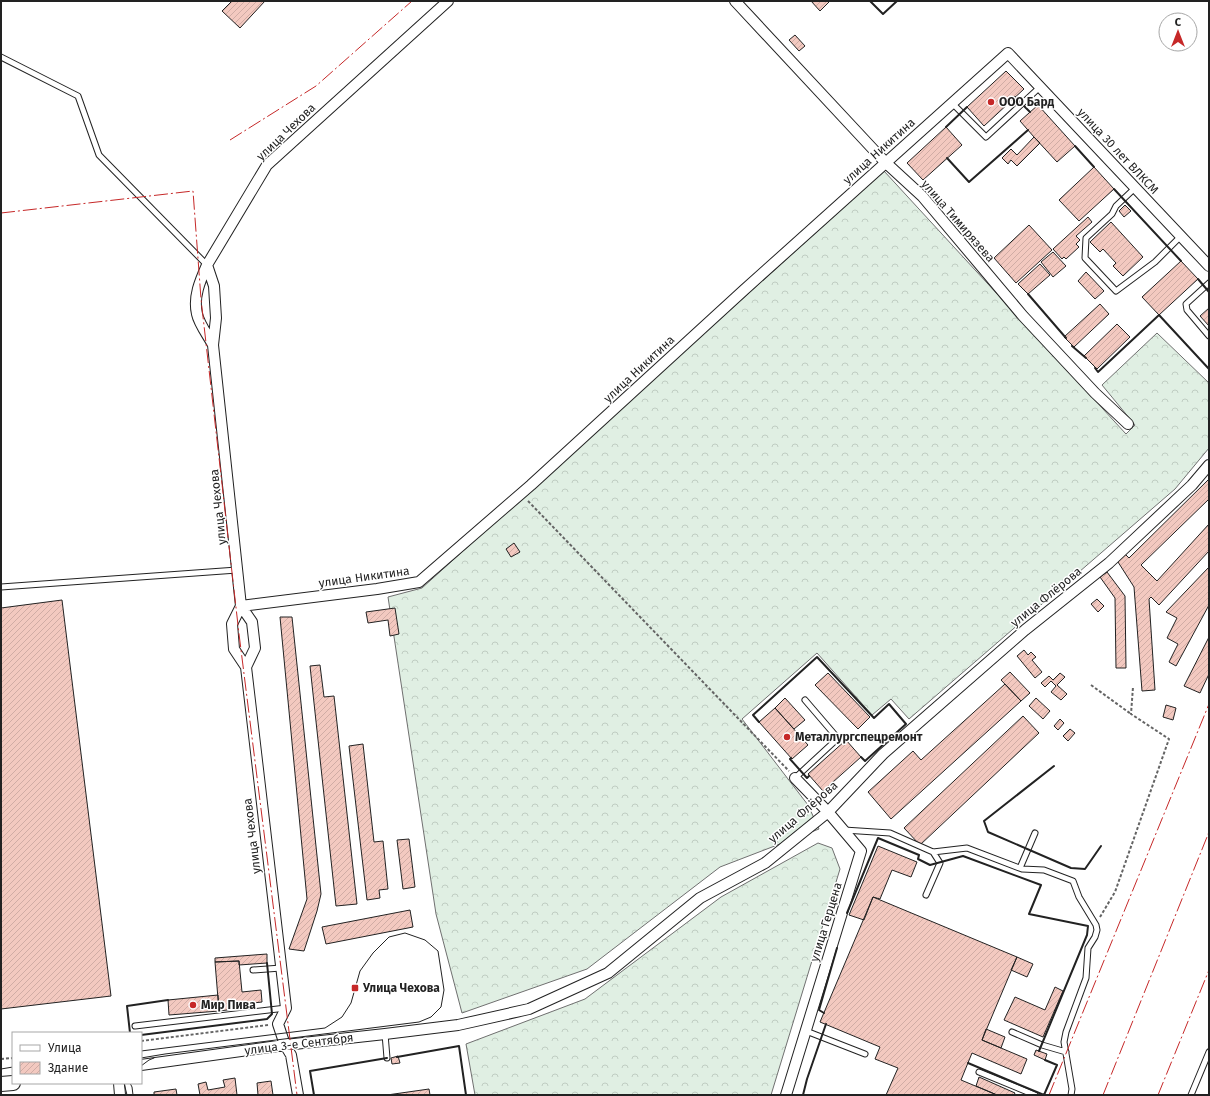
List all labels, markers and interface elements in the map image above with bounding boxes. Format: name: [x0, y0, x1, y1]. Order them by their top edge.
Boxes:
north arrow: [1158, 12, 1198, 52]
text: С: [1175, 16, 1182, 29]
place label: ООО Бард: [999, 95, 1054, 109]
marker: ООО Бард: [986, 97, 996, 107]
street label: улица Чехова: [254, 100, 318, 164]
street label: улица 30 лет ВЛКСМ: [1075, 105, 1161, 197]
street label: улица Никитина: [840, 115, 918, 187]
street label: улица Тимирязева: [919, 177, 997, 265]
street label: улица Никитина: [601, 333, 677, 405]
street label: улица Чехова: [207, 468, 229, 546]
street label: улица Никитина: [318, 564, 410, 590]
street label: улица Флёрова: [1008, 564, 1084, 630]
place label: Металлургспецремонт: [795, 730, 923, 744]
marker: Металлургспецремонт: [782, 732, 792, 742]
street label: улица Флёрова: [766, 778, 840, 846]
street label: улица Чехова: [240, 797, 264, 875]
street label: улица Герцена: [807, 881, 845, 963]
place label: Улица Чехова: [362, 981, 440, 995]
marker: Улица Чехова: [350, 983, 360, 993]
place label: Мир Пива: [201, 998, 256, 1012]
marker: Мир Пива: [188, 1000, 198, 1010]
street label: улица 3-е Сентября: [244, 1030, 354, 1058]
legend: [12, 1032, 142, 1084]
text: Улица: [48, 1041, 82, 1055]
text: Здание: [48, 1061, 88, 1075]

